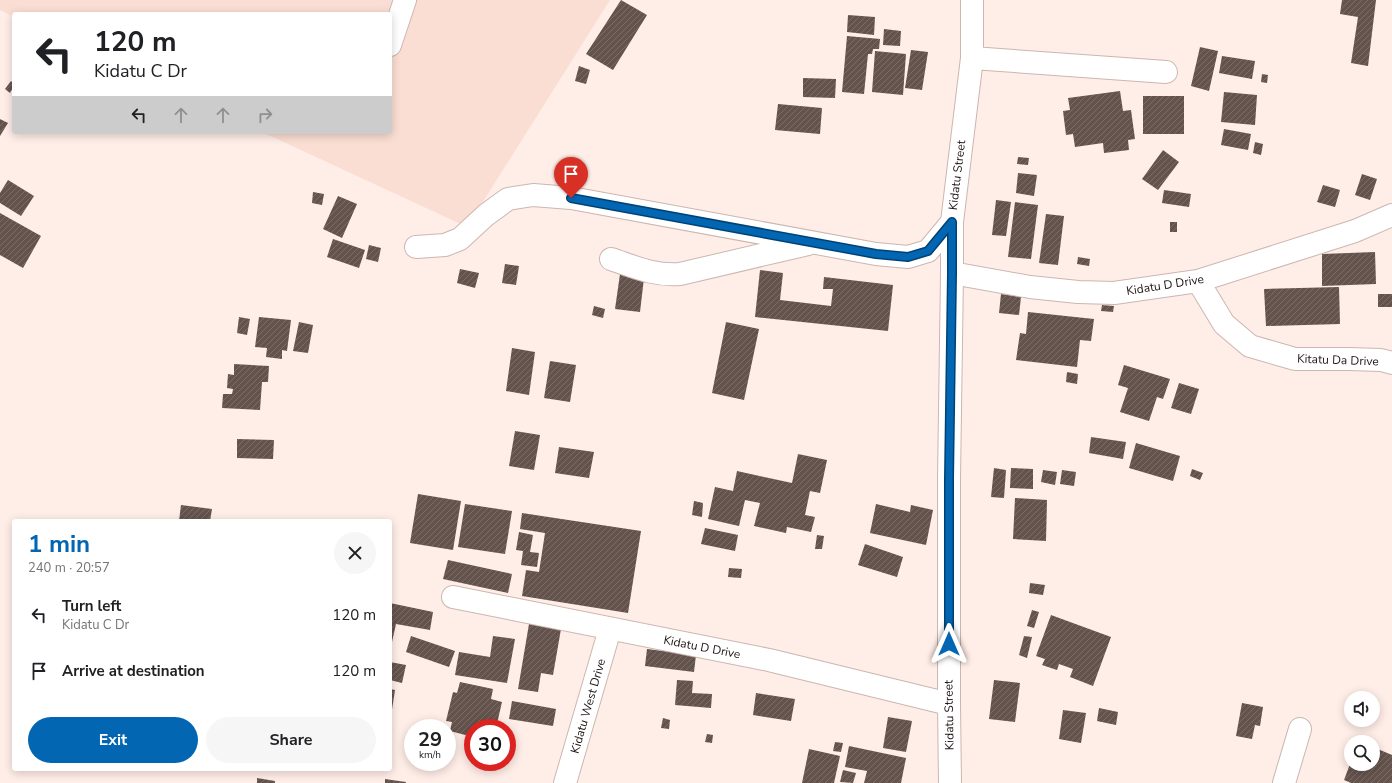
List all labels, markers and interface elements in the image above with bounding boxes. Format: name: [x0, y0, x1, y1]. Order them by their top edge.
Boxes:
text: 120 m: [94, 23, 177, 61]
icon: left: [28, 28, 80, 80]
text: Kidatu C Dr: [94, 59, 187, 83]
icon: left: [128, 104, 150, 126]
icon: ahead: [170, 104, 192, 126]
icon: ahead: [212, 104, 234, 126]
icon: right: [254, 104, 276, 126]
street label: Kidatu Street: [945, 138, 969, 211]
pin: [554, 157, 588, 198]
icon: arrive: [560, 163, 582, 185]
street label: Kidatu D Drive: [1125, 271, 1205, 299]
street label: Kitatu Da Drive: [1297, 351, 1379, 369]
text: 1 min: [28, 528, 90, 560]
button: close: [334, 532, 376, 574]
text: 240 m · 20:57: [28, 559, 110, 577]
text: Turn left: [62, 596, 121, 616]
icon: left: [28, 604, 50, 626]
text: 120 m: [332, 605, 376, 625]
text: Kidatu C Dr: [62, 616, 129, 634]
position arrow: [928, 623, 970, 665]
street label: Kidatu D Drive: [662, 632, 742, 662]
street label: Kidatu West Drive: [567, 657, 609, 755]
icon: arrive: [28, 660, 50, 682]
text: Arrive at destination: [62, 661, 205, 681]
text: 120 m: [332, 661, 376, 681]
street label: Kidatu Street: [940, 679, 958, 750]
map controls: [1344, 691, 1380, 771]
button: sound: [1344, 691, 1380, 727]
button: Exit: [28, 717, 198, 763]
button: Share: [206, 717, 376, 763]
speed limit sign: 30: [464, 719, 516, 771]
text: 29: [418, 726, 442, 753]
button: search: [1344, 735, 1380, 771]
text: km/h: [419, 748, 441, 762]

